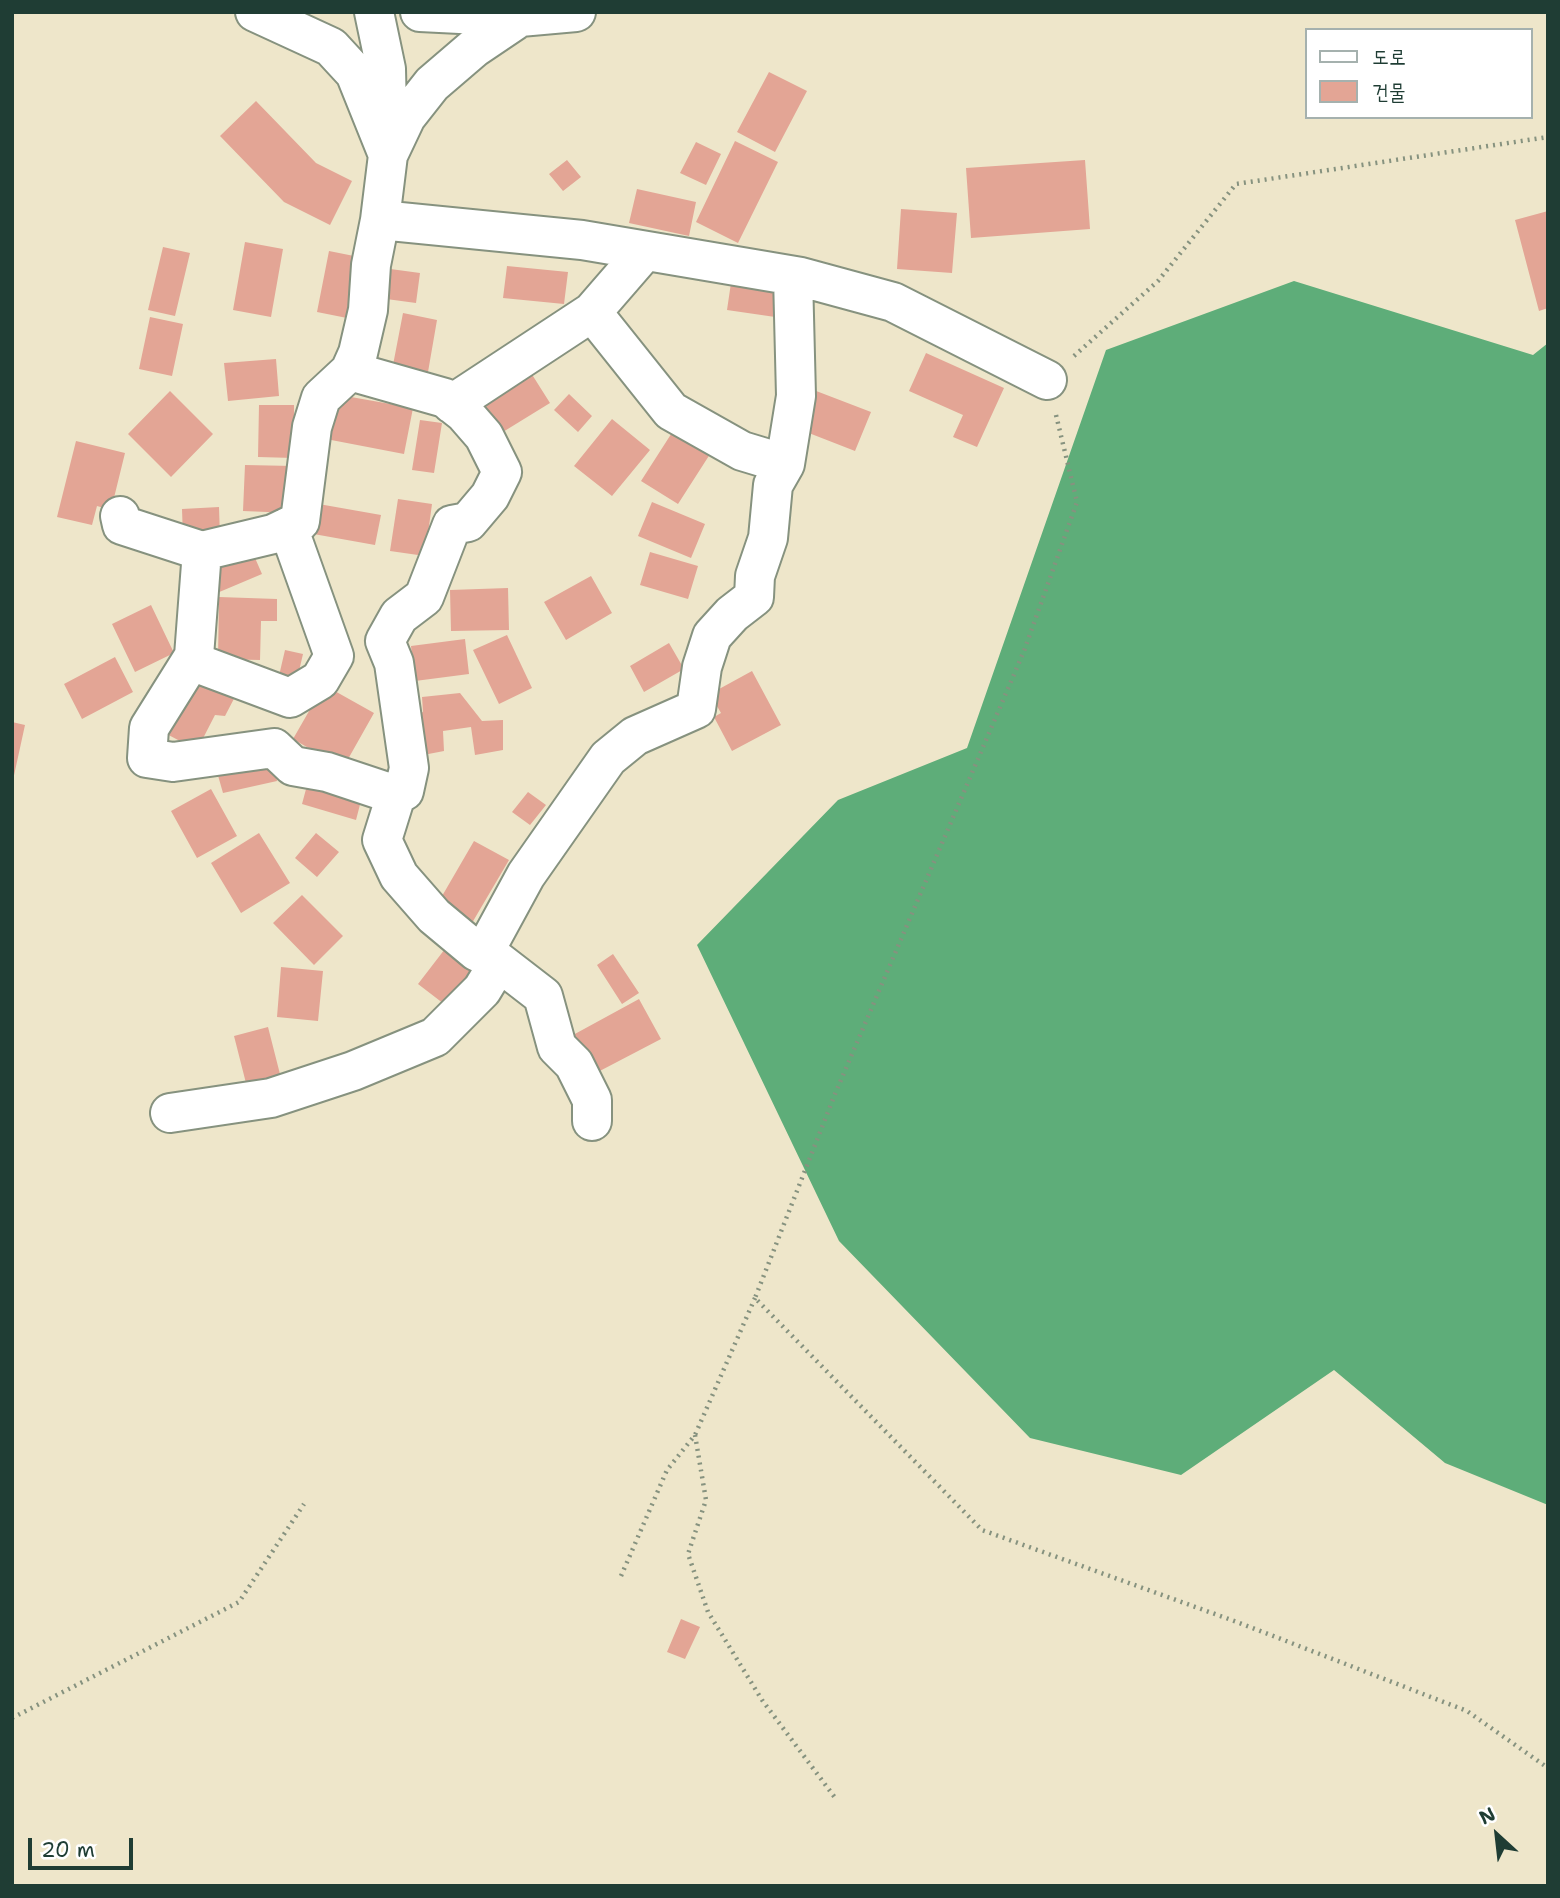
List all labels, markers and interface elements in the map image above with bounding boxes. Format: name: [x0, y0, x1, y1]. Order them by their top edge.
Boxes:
legend: [1304, 28, 1532, 119]
text: 도로: [1372, 43, 1406, 71]
text: 건물: [1372, 78, 1406, 106]
north arrow: [1462, 1800, 1532, 1870]
text: N: [1475, 1801, 1500, 1830]
scale bar: [32, 1825, 136, 1869]
text: 20 m: [41, 1836, 95, 1864]

